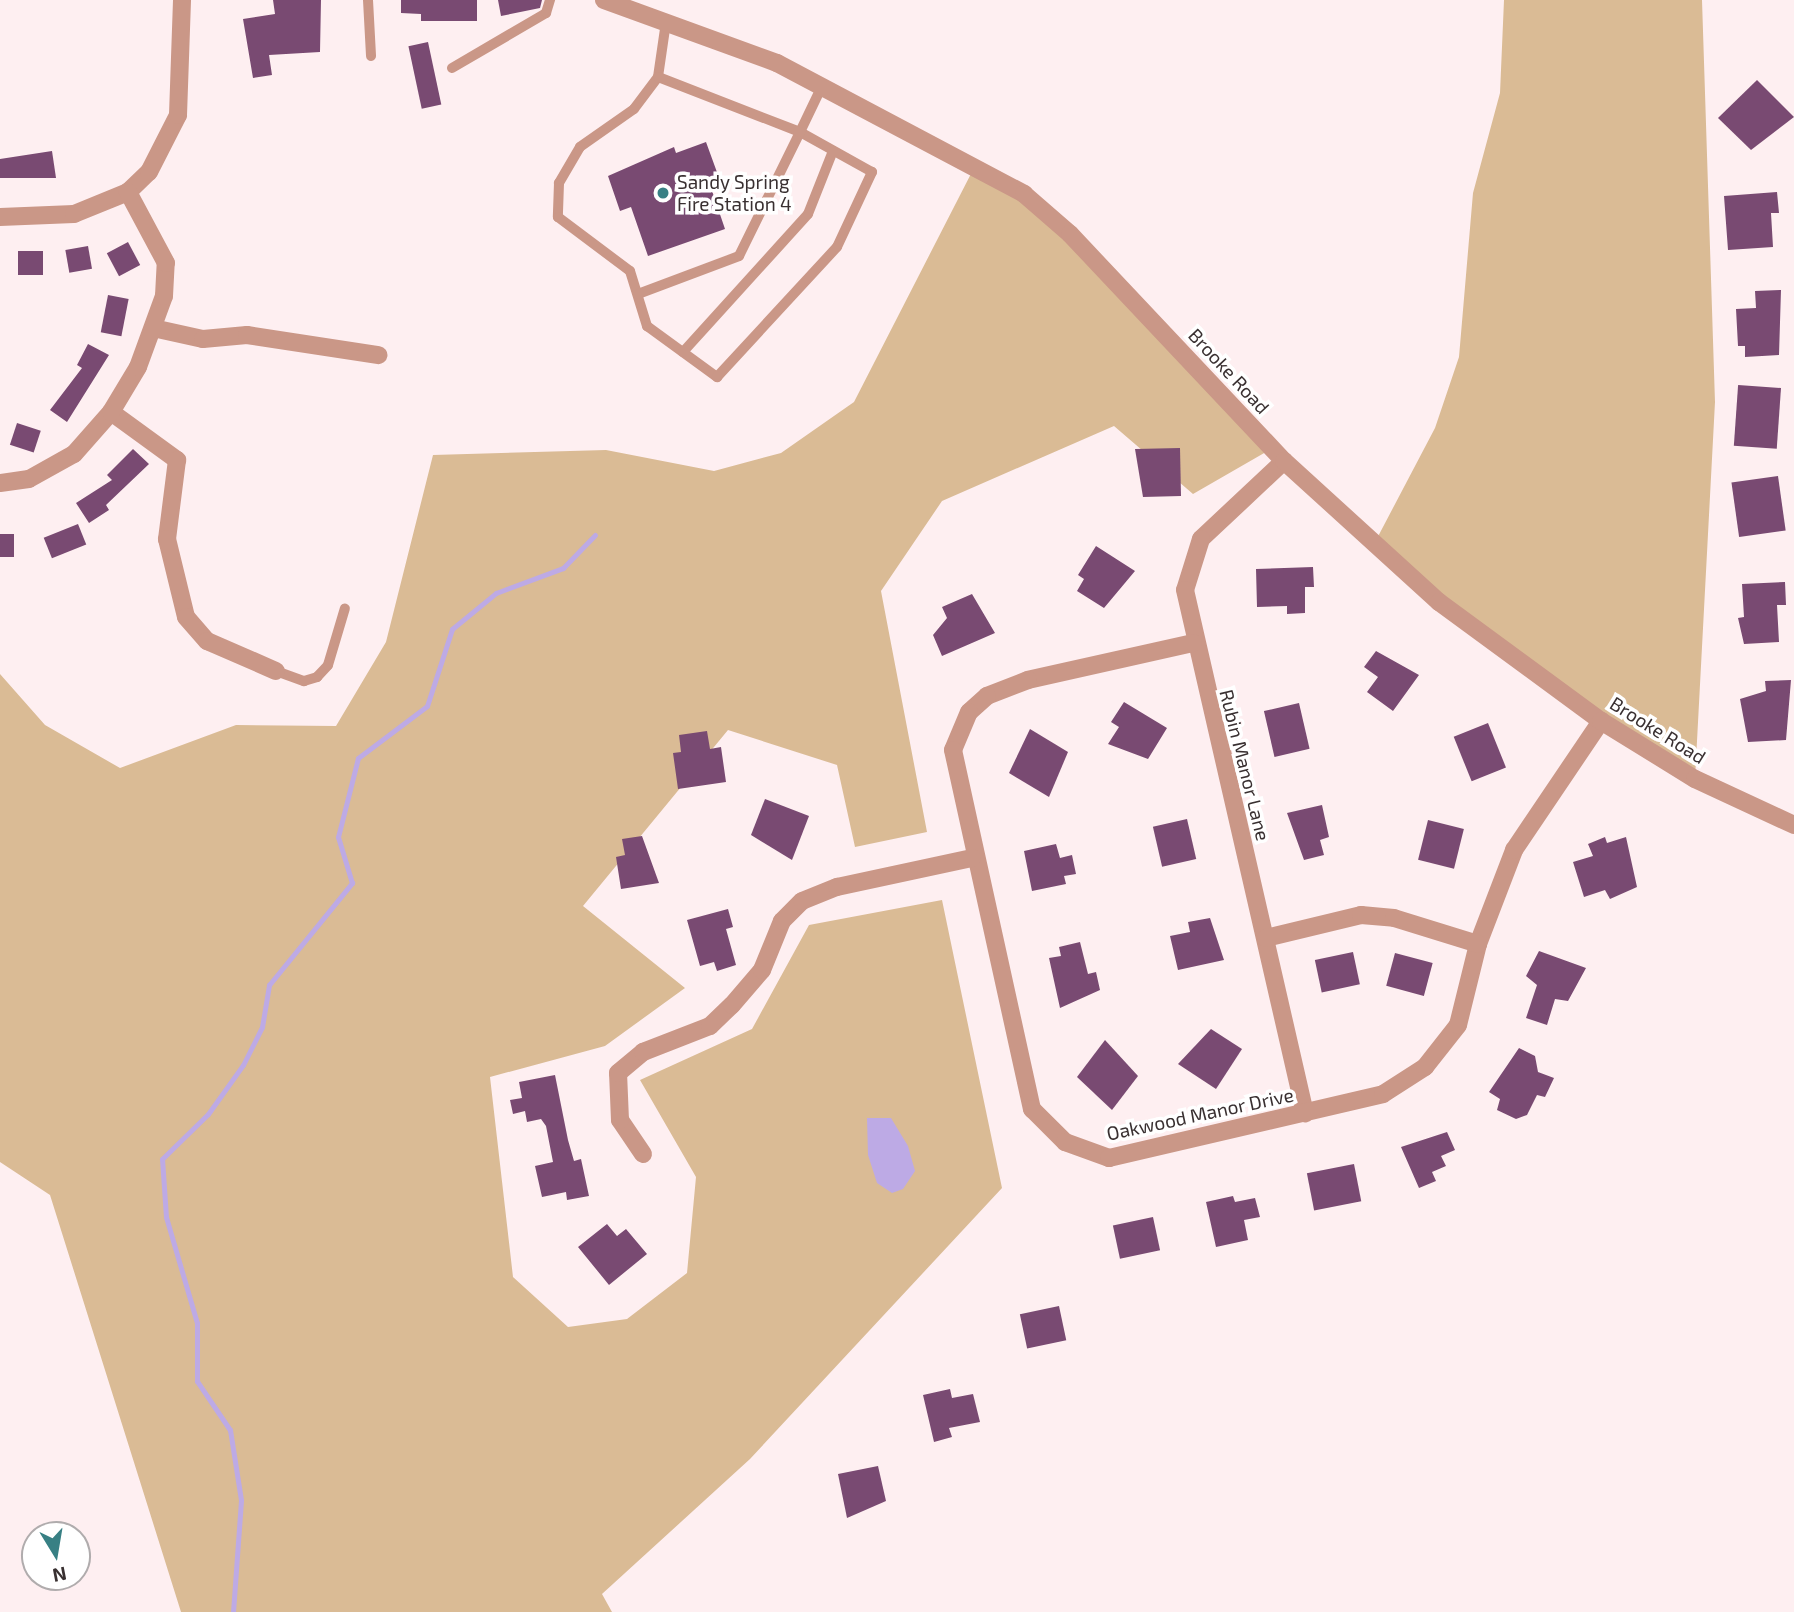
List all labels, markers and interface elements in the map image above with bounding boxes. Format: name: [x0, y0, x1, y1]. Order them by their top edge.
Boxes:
place label: Sandy Spring Fire Station 4: [677, 171, 792, 215]
marker: Sandy Spring Fire Station 4: [655, 185, 671, 201]
street label: Brooke Road: [1184, 324, 1274, 418]
street label: Rubin Manor Lane: [1215, 687, 1275, 843]
street label: Brooke Road: [1606, 692, 1710, 768]
street label: Oakwood Manor Drive: [1104, 1083, 1296, 1145]
north arrow: [21, 1521, 91, 1591]
text: N: [51, 1563, 69, 1588]

